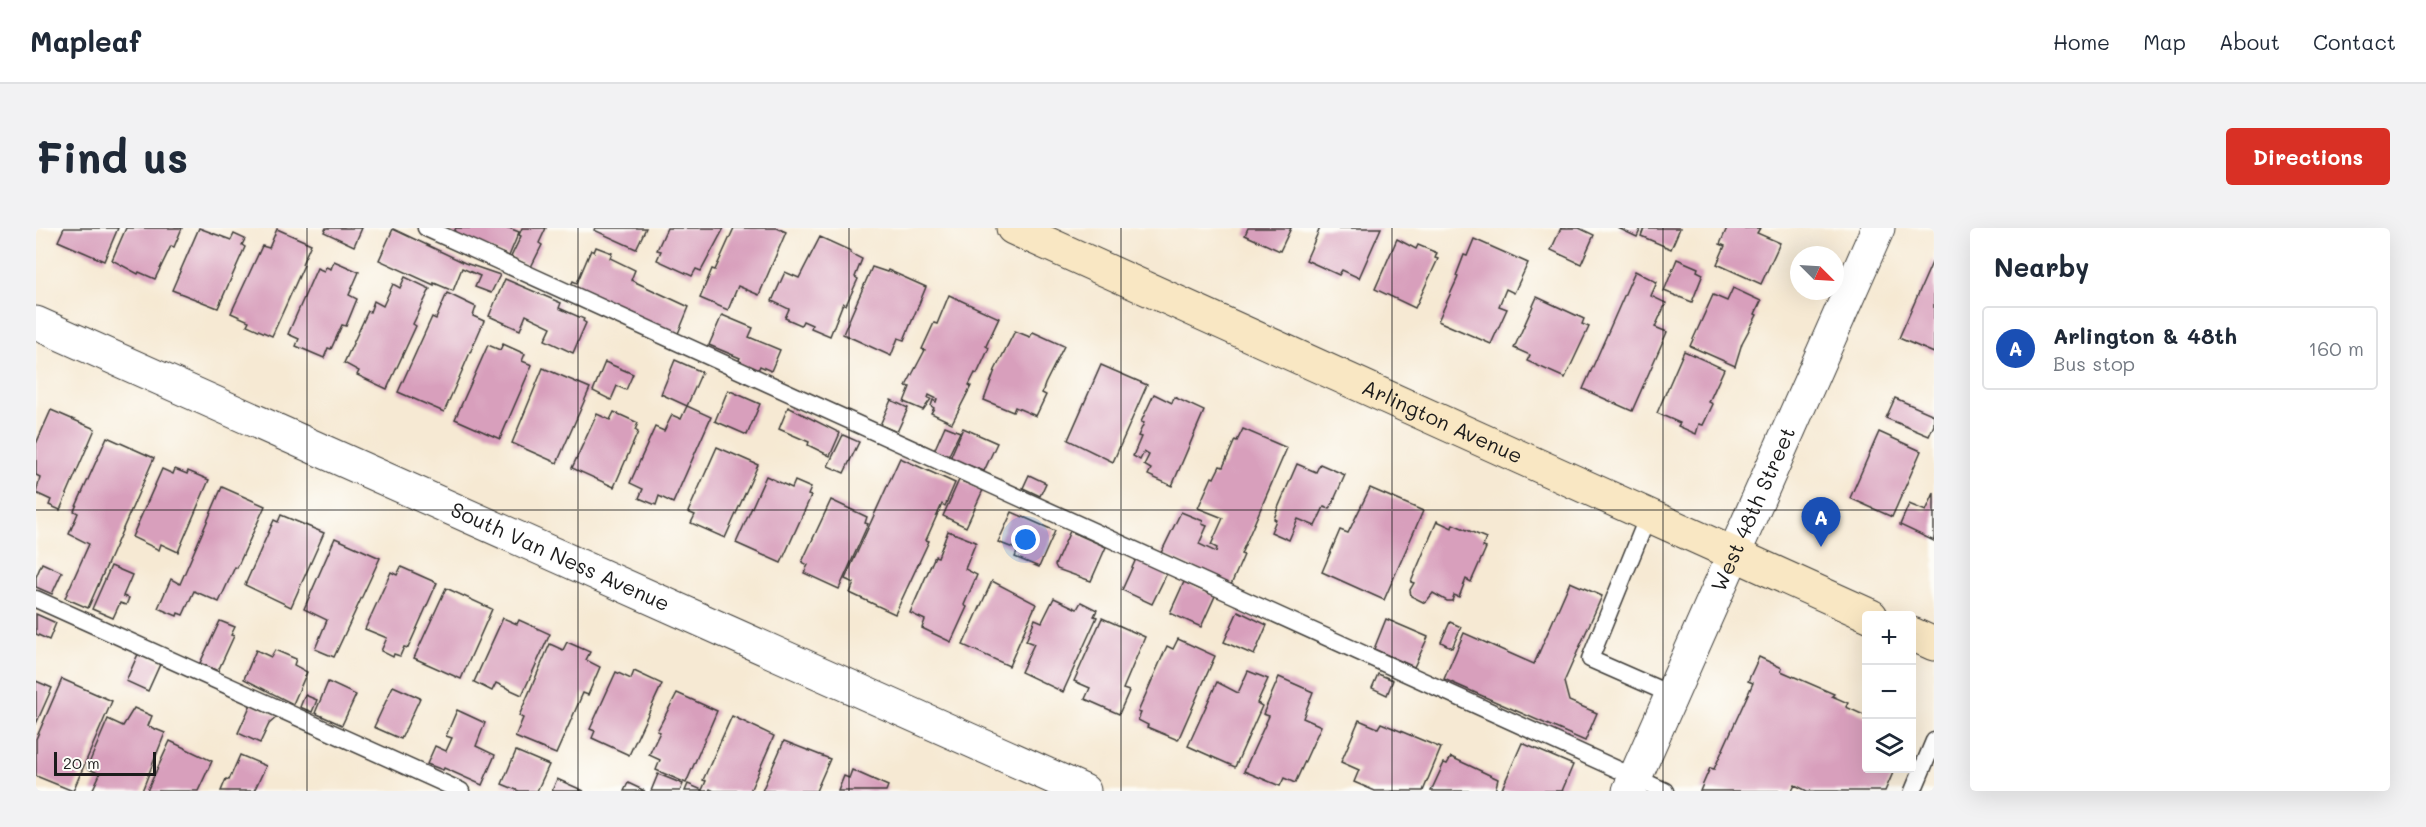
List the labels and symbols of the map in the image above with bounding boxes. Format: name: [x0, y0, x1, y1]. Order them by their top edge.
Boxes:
north arrow: [1790, 246, 1844, 300]
street label: Arlington Avenue: [1358, 373, 1527, 469]
street label: West 48th Street: [1704, 422, 1800, 595]
street label: South Van Ness Avenue: [447, 495, 674, 616]
pin: A: [1802, 498, 1840, 547]
your location: [1011, 525, 1040, 554]
scale bar: [54, 749, 156, 776]

